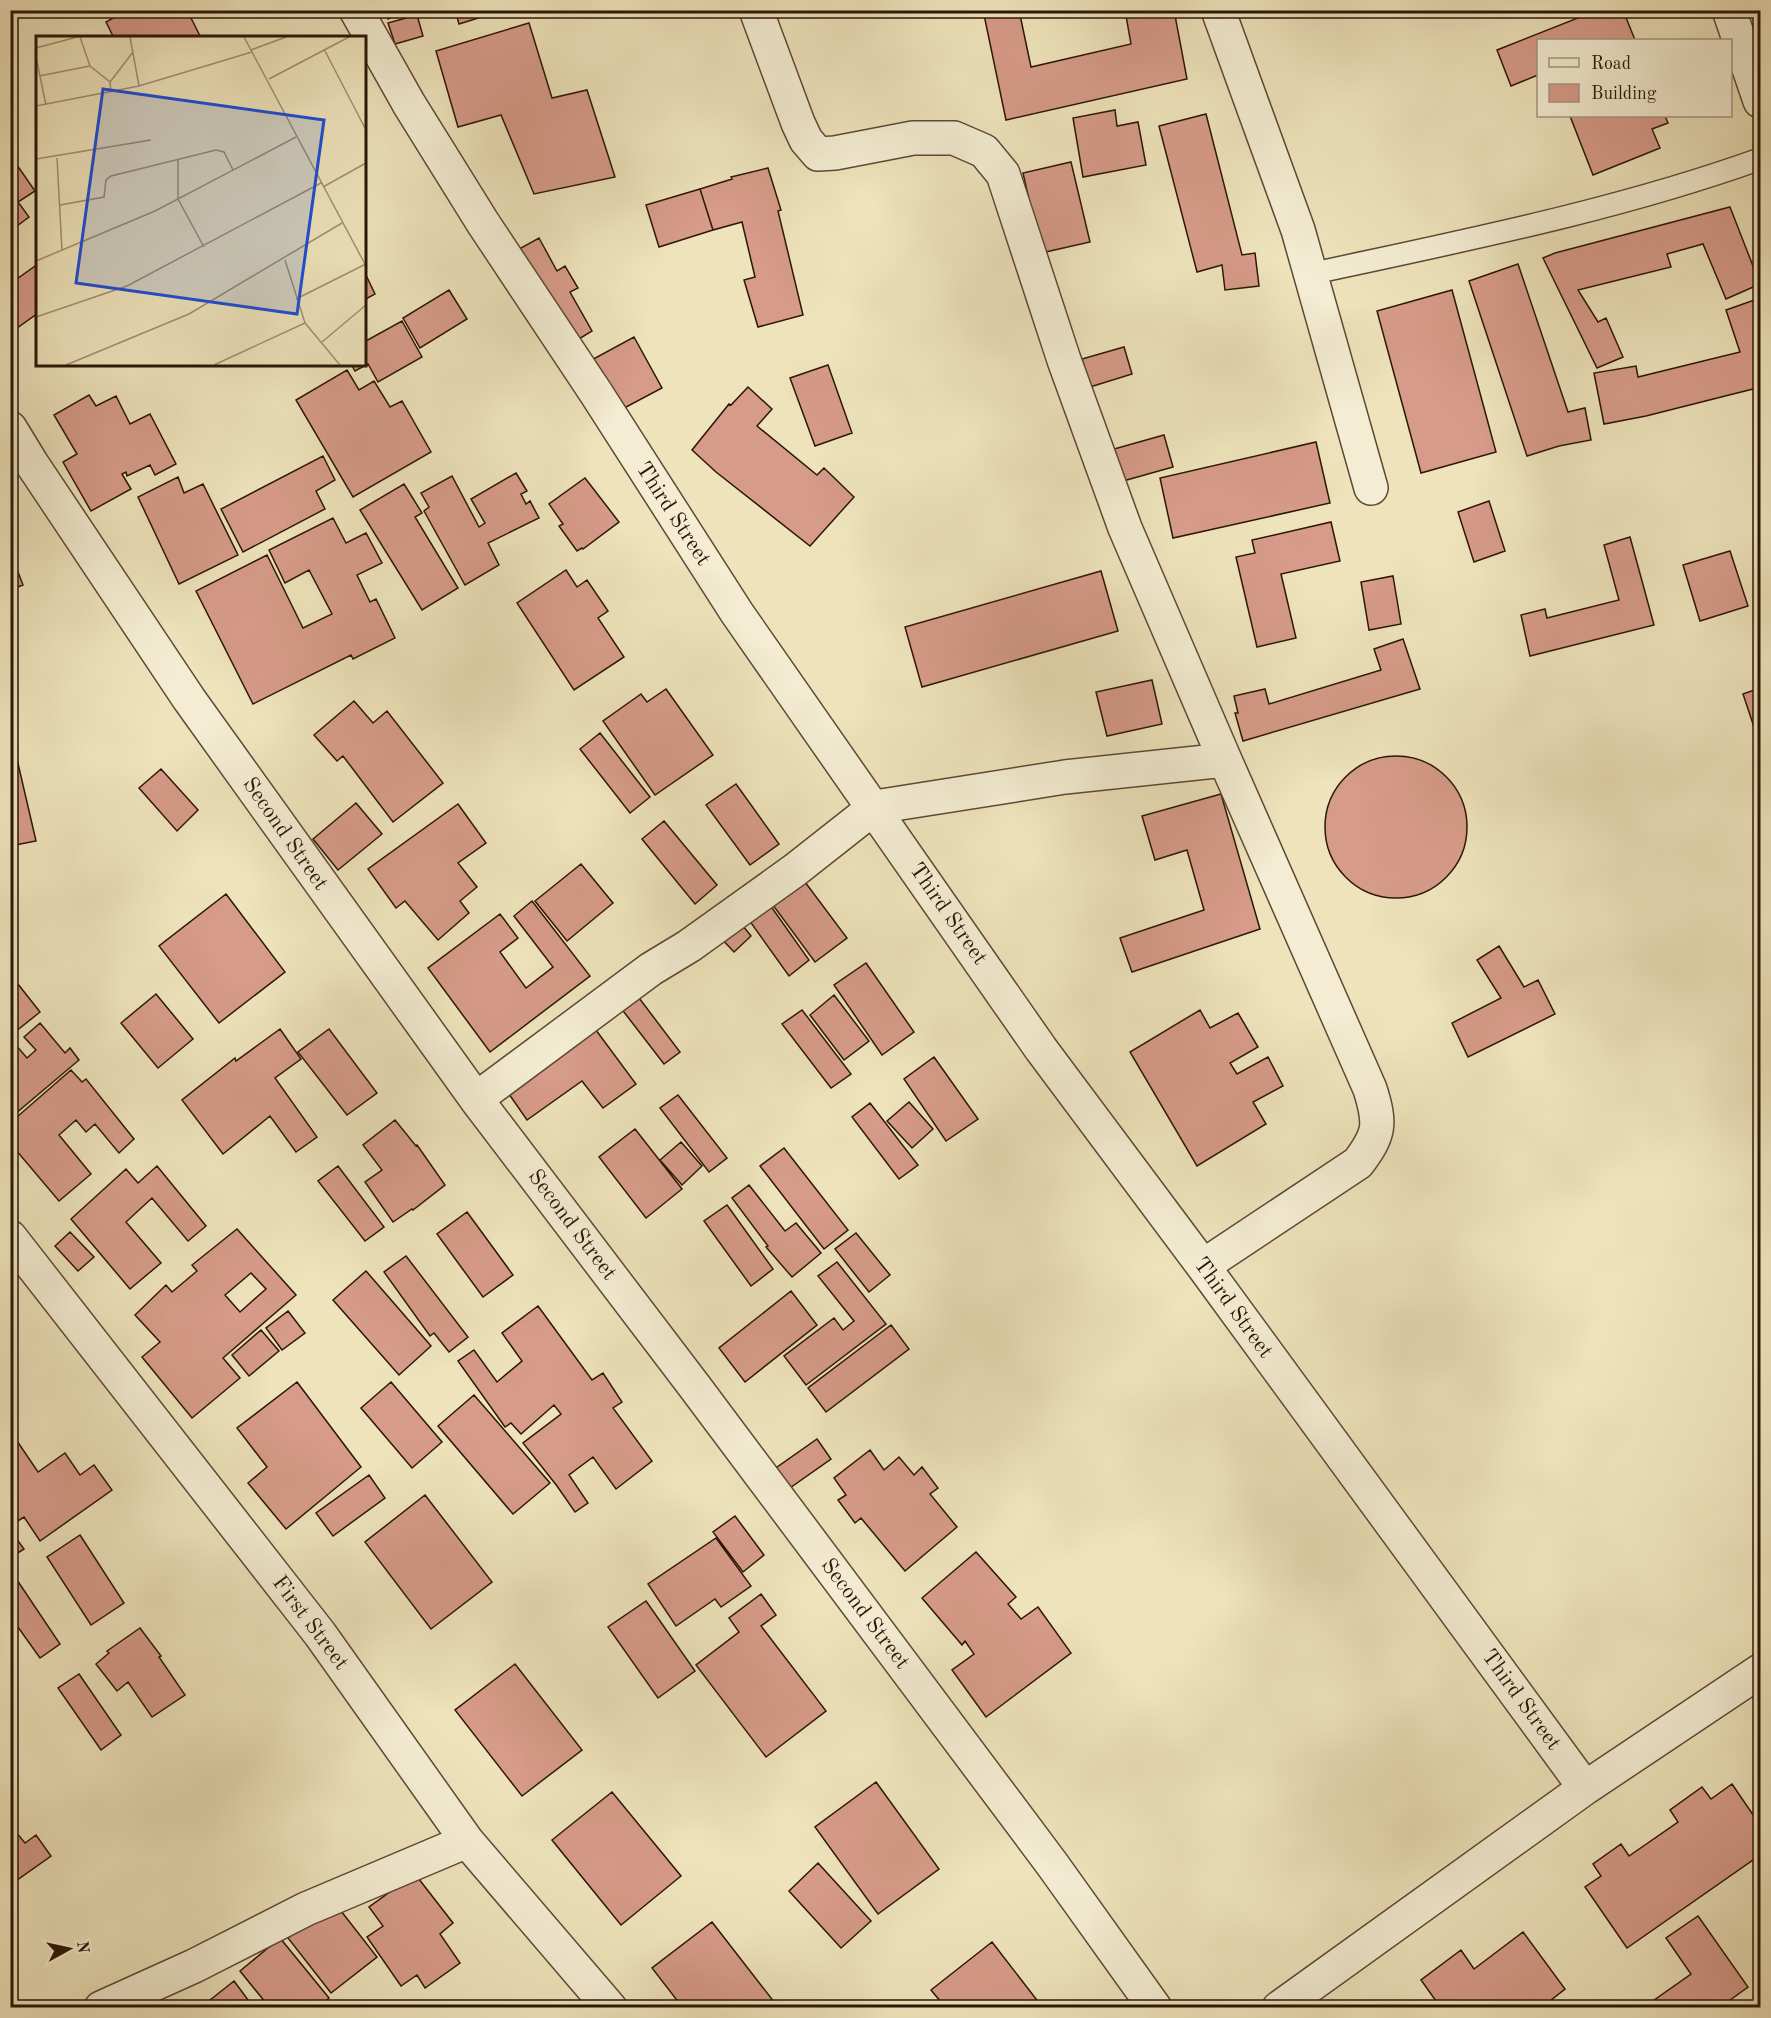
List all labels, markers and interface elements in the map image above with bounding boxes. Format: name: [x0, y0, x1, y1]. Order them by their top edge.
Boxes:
inset map: [36, 36, 366, 366]
legend: [1537, 39, 1732, 117]
text: Road: [1591, 55, 1631, 73]
text: Building: [1591, 85, 1657, 103]
street label: Third Street: [631, 458, 715, 570]
street label: Second Street: [238, 774, 332, 894]
street label: Third Street: [905, 859, 991, 969]
street label: Second Street: [523, 1166, 621, 1284]
street label: Third Street: [1189, 1254, 1277, 1362]
street label: Second Street: [816, 1555, 914, 1673]
street label: First Street: [268, 1572, 352, 1674]
street label: Third Street: [1477, 1646, 1565, 1754]
north arrow: [39, 1919, 99, 1979]
text: N: [73, 1940, 91, 1955]

